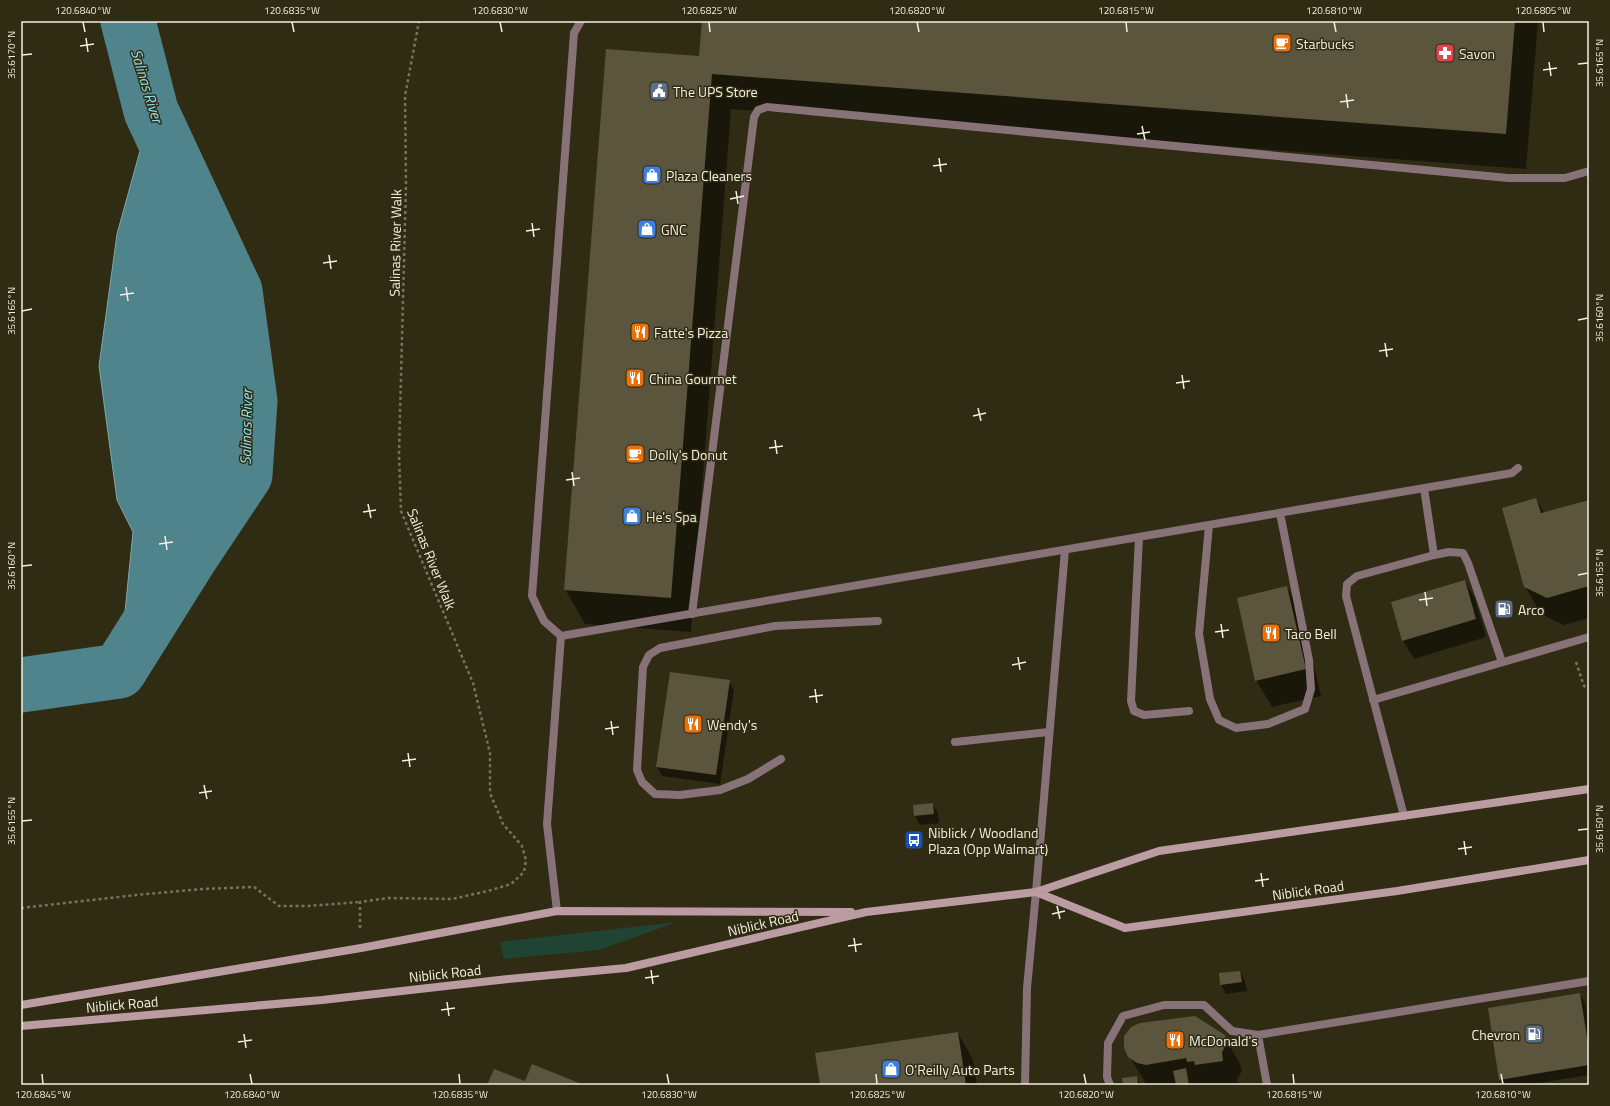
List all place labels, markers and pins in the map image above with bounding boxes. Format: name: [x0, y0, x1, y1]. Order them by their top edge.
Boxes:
cafe icon: Starbucks: [1271, 32, 1293, 54]
place label: Starbucks: [1296, 33, 1354, 54]
pharmacy icon: Savon: [1434, 42, 1456, 64]
place label: Savon: [1459, 43, 1495, 64]
public building icon: The UPS Store: [648, 80, 670, 102]
place label: The UPS Store: [673, 81, 758, 102]
shop icon: Plaza Cleaners: [641, 164, 663, 186]
place label: Plaza Cleaners: [666, 165, 752, 186]
shop icon: GNC: [636, 218, 658, 240]
place label: GNC: [661, 219, 687, 240]
restaurant icon: Fatte's Pizza: [629, 321, 651, 343]
place label: Fatte's Pizza: [654, 322, 728, 343]
restaurant icon: China Gourmet: [624, 367, 646, 389]
place label: China Gourmet: [649, 368, 737, 389]
cafe icon: Dolly's Donut: [624, 443, 646, 465]
place label: Dolly's Donut: [649, 444, 727, 465]
shop icon: He's Spa: [621, 505, 643, 527]
place label: He's Spa: [646, 506, 697, 527]
fuel station icon: Arco: [1493, 598, 1515, 620]
place label: Arco: [1518, 599, 1544, 620]
restaurant icon: Taco Bell: [1260, 622, 1282, 644]
place label: Taco Bell: [1285, 623, 1337, 644]
restaurant icon: Wendy's: [682, 713, 704, 735]
place label: Wendy's: [707, 714, 757, 735]
place label: Niblick / Woodland Plaza (Opp Walmart): [928, 822, 1048, 859]
bus stop icon: Niblick / Woodland Plaza (Opp Walmart): [903, 829, 925, 851]
fuel station icon: Chevron: [1523, 1023, 1545, 1045]
place label: Chevron: [1472, 1024, 1520, 1045]
restaurant icon: McDonald's: [1164, 1029, 1186, 1051]
place label: McDonald's: [1189, 1030, 1258, 1051]
shop icon: O'Reilly Auto Parts: [880, 1058, 902, 1080]
place label: O'Reilly Auto Parts: [905, 1059, 1015, 1080]

